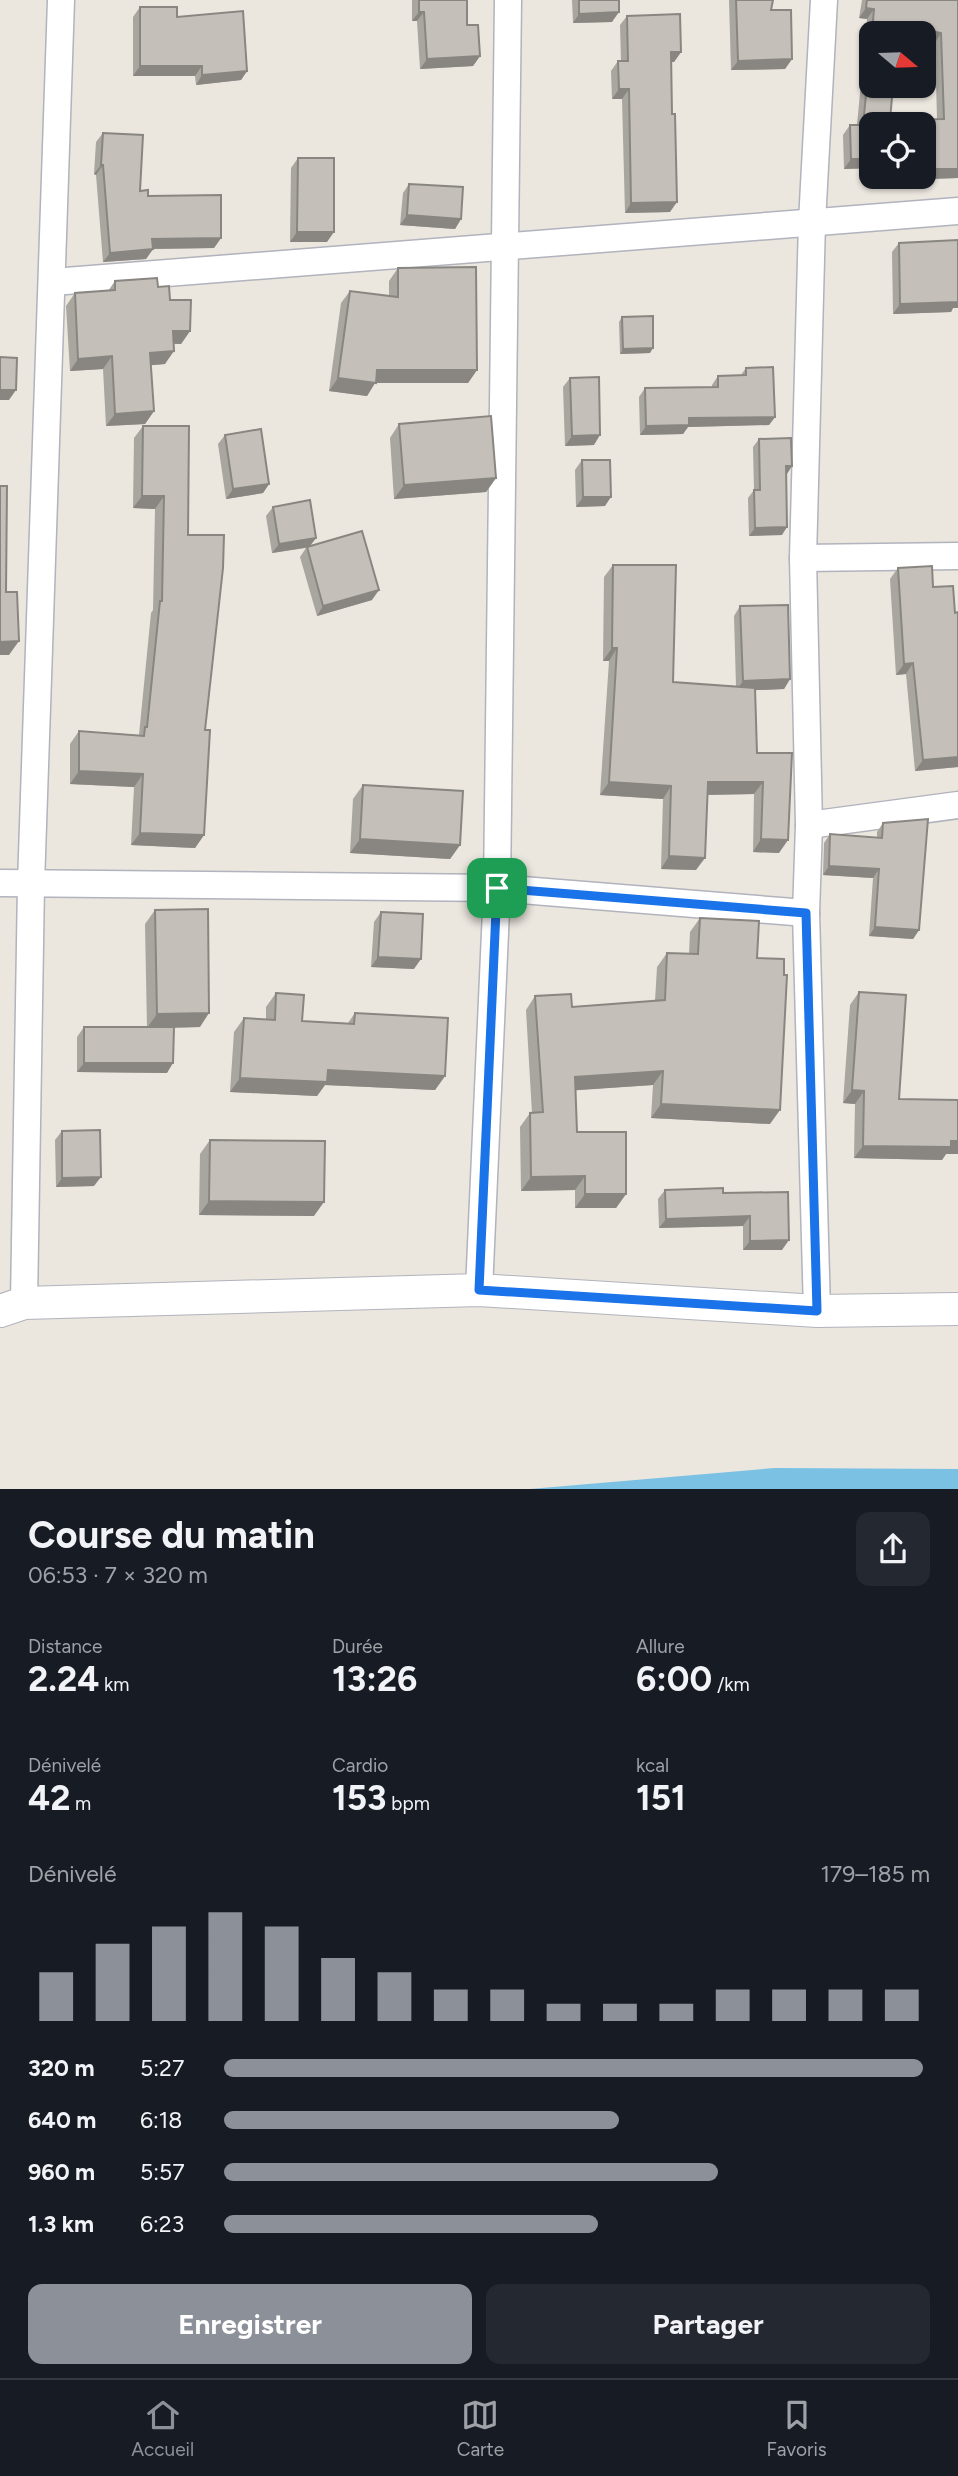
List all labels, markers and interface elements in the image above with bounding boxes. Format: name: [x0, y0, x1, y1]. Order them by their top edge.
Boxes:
north arrow: [859, 21, 936, 98]
map controls: [859, 21, 936, 189]
button: locate: [859, 112, 936, 189]
pin: [467, 858, 527, 918]
icon: arrive: [478, 869, 516, 907]
text: Course du matin: [28, 1512, 315, 1558]
button: share: [856, 1512, 930, 1586]
text: 06:53 · 7 × 320 m: [28, 1561, 208, 1589]
text: Distance: [28, 1635, 102, 1658]
text: Durée: [332, 1635, 383, 1658]
text: Allure: [636, 1635, 685, 1658]
text: 2.24: [28, 1658, 99, 1700]
text: 13:26: [332, 1658, 417, 1700]
text: 6:00: [636, 1658, 712, 1700]
text: km: [99, 1673, 129, 1696]
text: /km: [712, 1673, 750, 1696]
text: Dénivelé: [28, 1754, 101, 1777]
text: Cardio: [332, 1754, 388, 1777]
text: kcal: [636, 1754, 669, 1777]
text: 42: [28, 1777, 70, 1819]
text: 153: [332, 1777, 387, 1819]
text: 151: [636, 1777, 686, 1819]
text: m: [70, 1792, 91, 1815]
text: bpm: [387, 1792, 430, 1815]
text: Dénivelé: [28, 1860, 116, 1888]
text: 179–185 m: [820, 1860, 930, 1888]
text: 320 m: [28, 2054, 95, 2082]
text: 5:27: [140, 2054, 184, 2082]
text: 640 m: [28, 2106, 96, 2134]
text: 6:18: [140, 2106, 182, 2134]
text: 960 m: [28, 2158, 95, 2186]
text: 5:57: [140, 2158, 185, 2186]
text: 1.3 km: [28, 2210, 94, 2238]
text: 6:23: [140, 2210, 184, 2238]
button: Enregistrer: [28, 2284, 472, 2364]
button: Partager: [486, 2284, 930, 2364]
tab: Accueil: [131, 2396, 194, 2461]
tab: Carte: [457, 2396, 504, 2461]
tab: Favoris: [767, 2396, 827, 2461]

